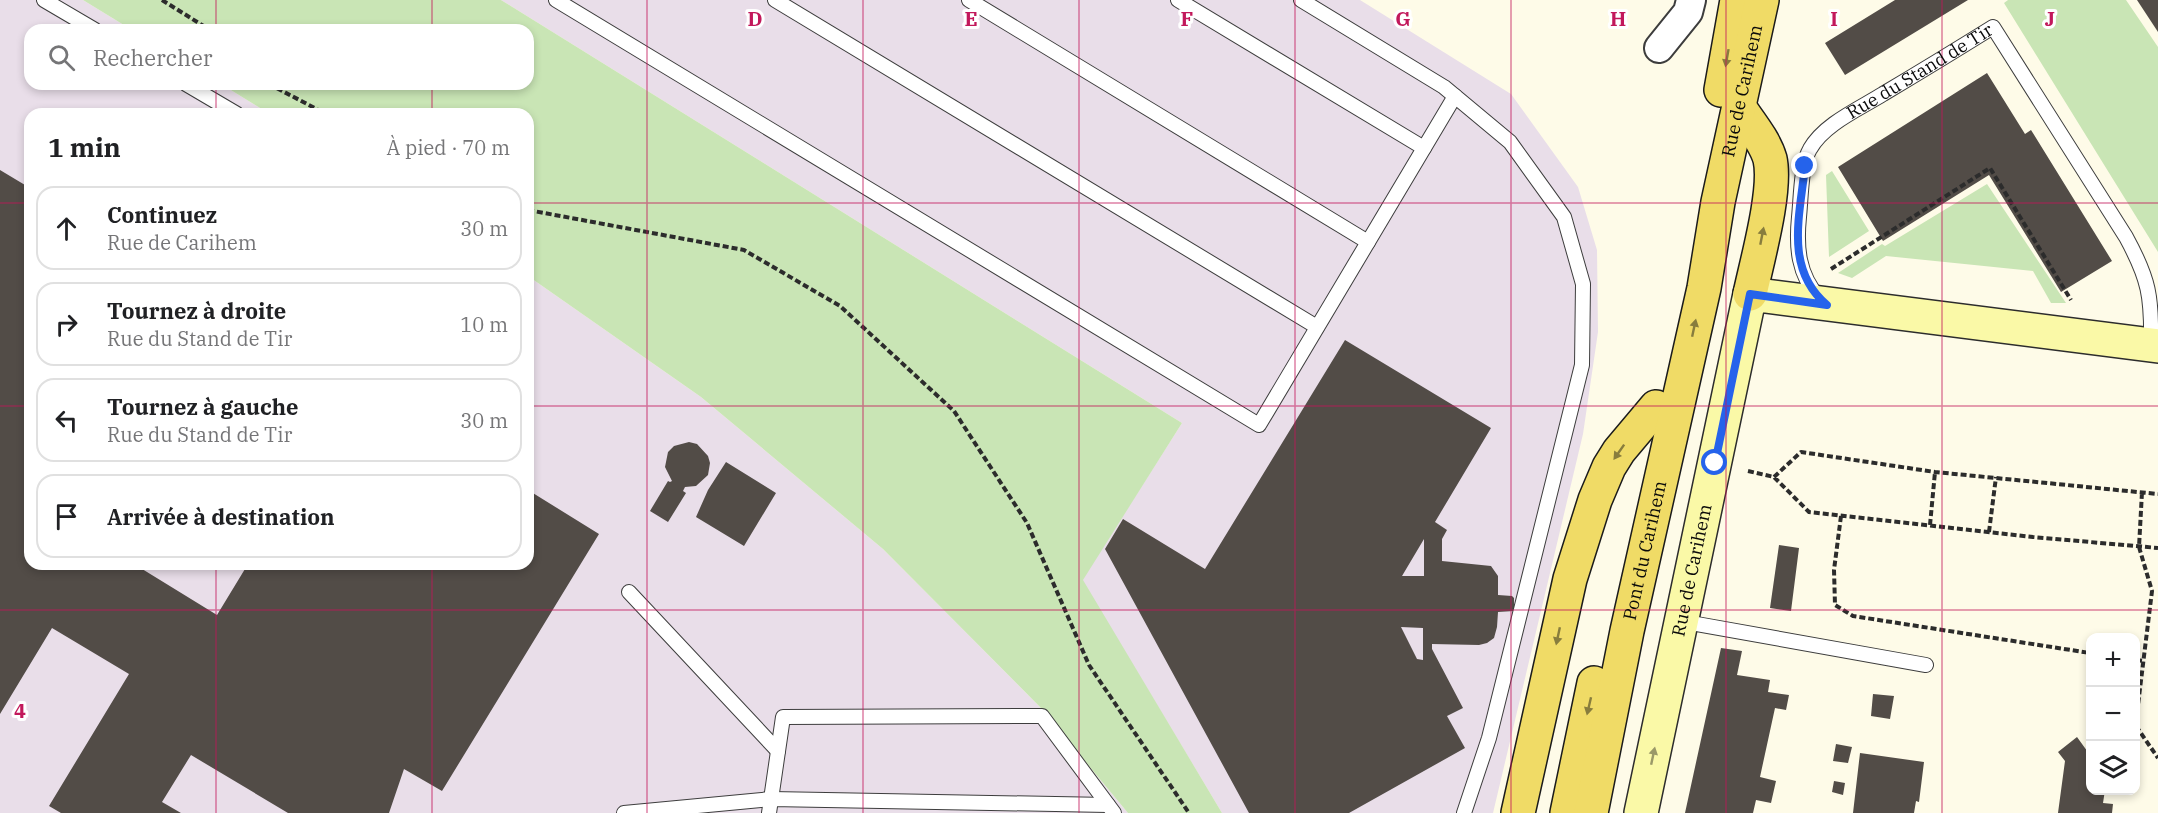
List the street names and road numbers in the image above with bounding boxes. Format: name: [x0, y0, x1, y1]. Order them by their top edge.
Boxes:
street label: Rue du Stand de Tir: [1842, 18, 1997, 124]
street label: Rue de Carihem: [1716, 22, 1767, 159]
street label: Pont du Carihem: [1618, 478, 1671, 622]
street label: Rue de Carihem: [1666, 502, 1717, 639]

